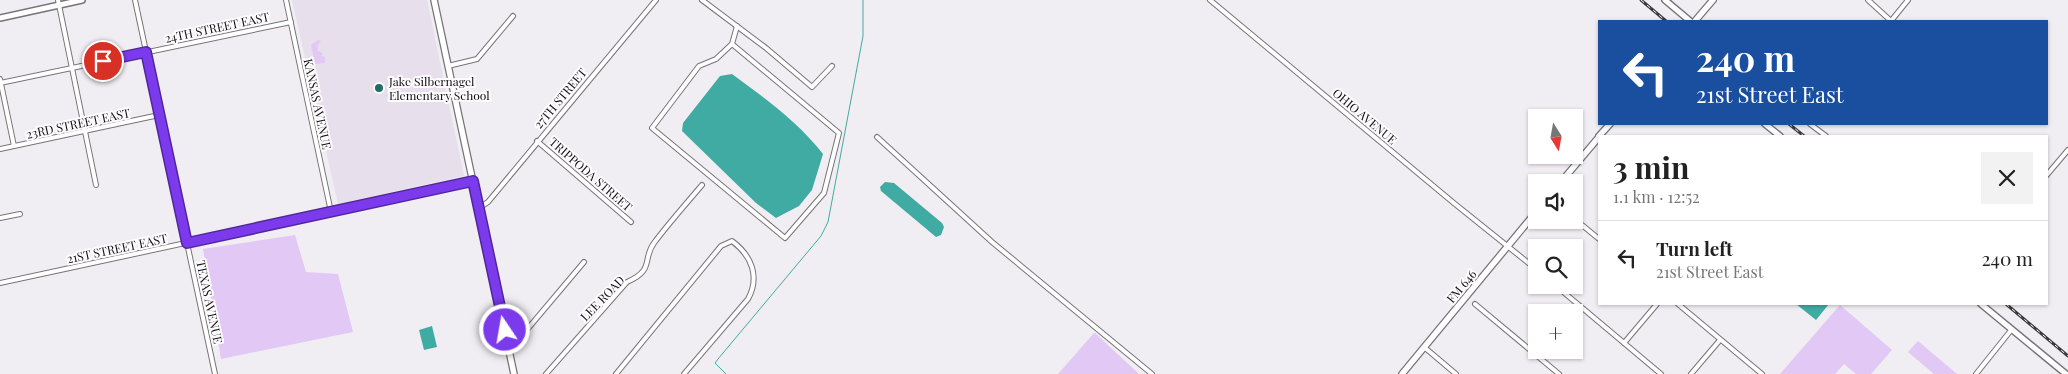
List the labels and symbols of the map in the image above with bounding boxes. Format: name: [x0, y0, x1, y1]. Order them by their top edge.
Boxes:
street label: 24TH STREET EAST: [163, 8, 271, 46]
pin: [82, 40, 124, 82]
street label: KANSAS AVENUE: [301, 57, 335, 151]
street label: 27TH STREET: [530, 64, 590, 131]
place label: Jake Silbernagel Elementary School: [388, 73, 490, 103]
marker: Jake Silbernagel Elementary School: [373, 82, 385, 94]
street label: OHIO AVENUE: [1330, 84, 1400, 148]
street label: 23RD STREET EAST: [25, 104, 132, 142]
north arrow: [1528, 109, 1582, 164]
street label: TRIPPODA STREET: [546, 134, 636, 215]
street label: 21ST STREET EAST: [65, 229, 169, 266]
street label: TEXAS AVENUE: [193, 259, 227, 345]
street label: FM 646: [1442, 266, 1480, 306]
street label: LEE ROAD: [576, 272, 628, 324]
position arrow: [478, 303, 530, 355]

